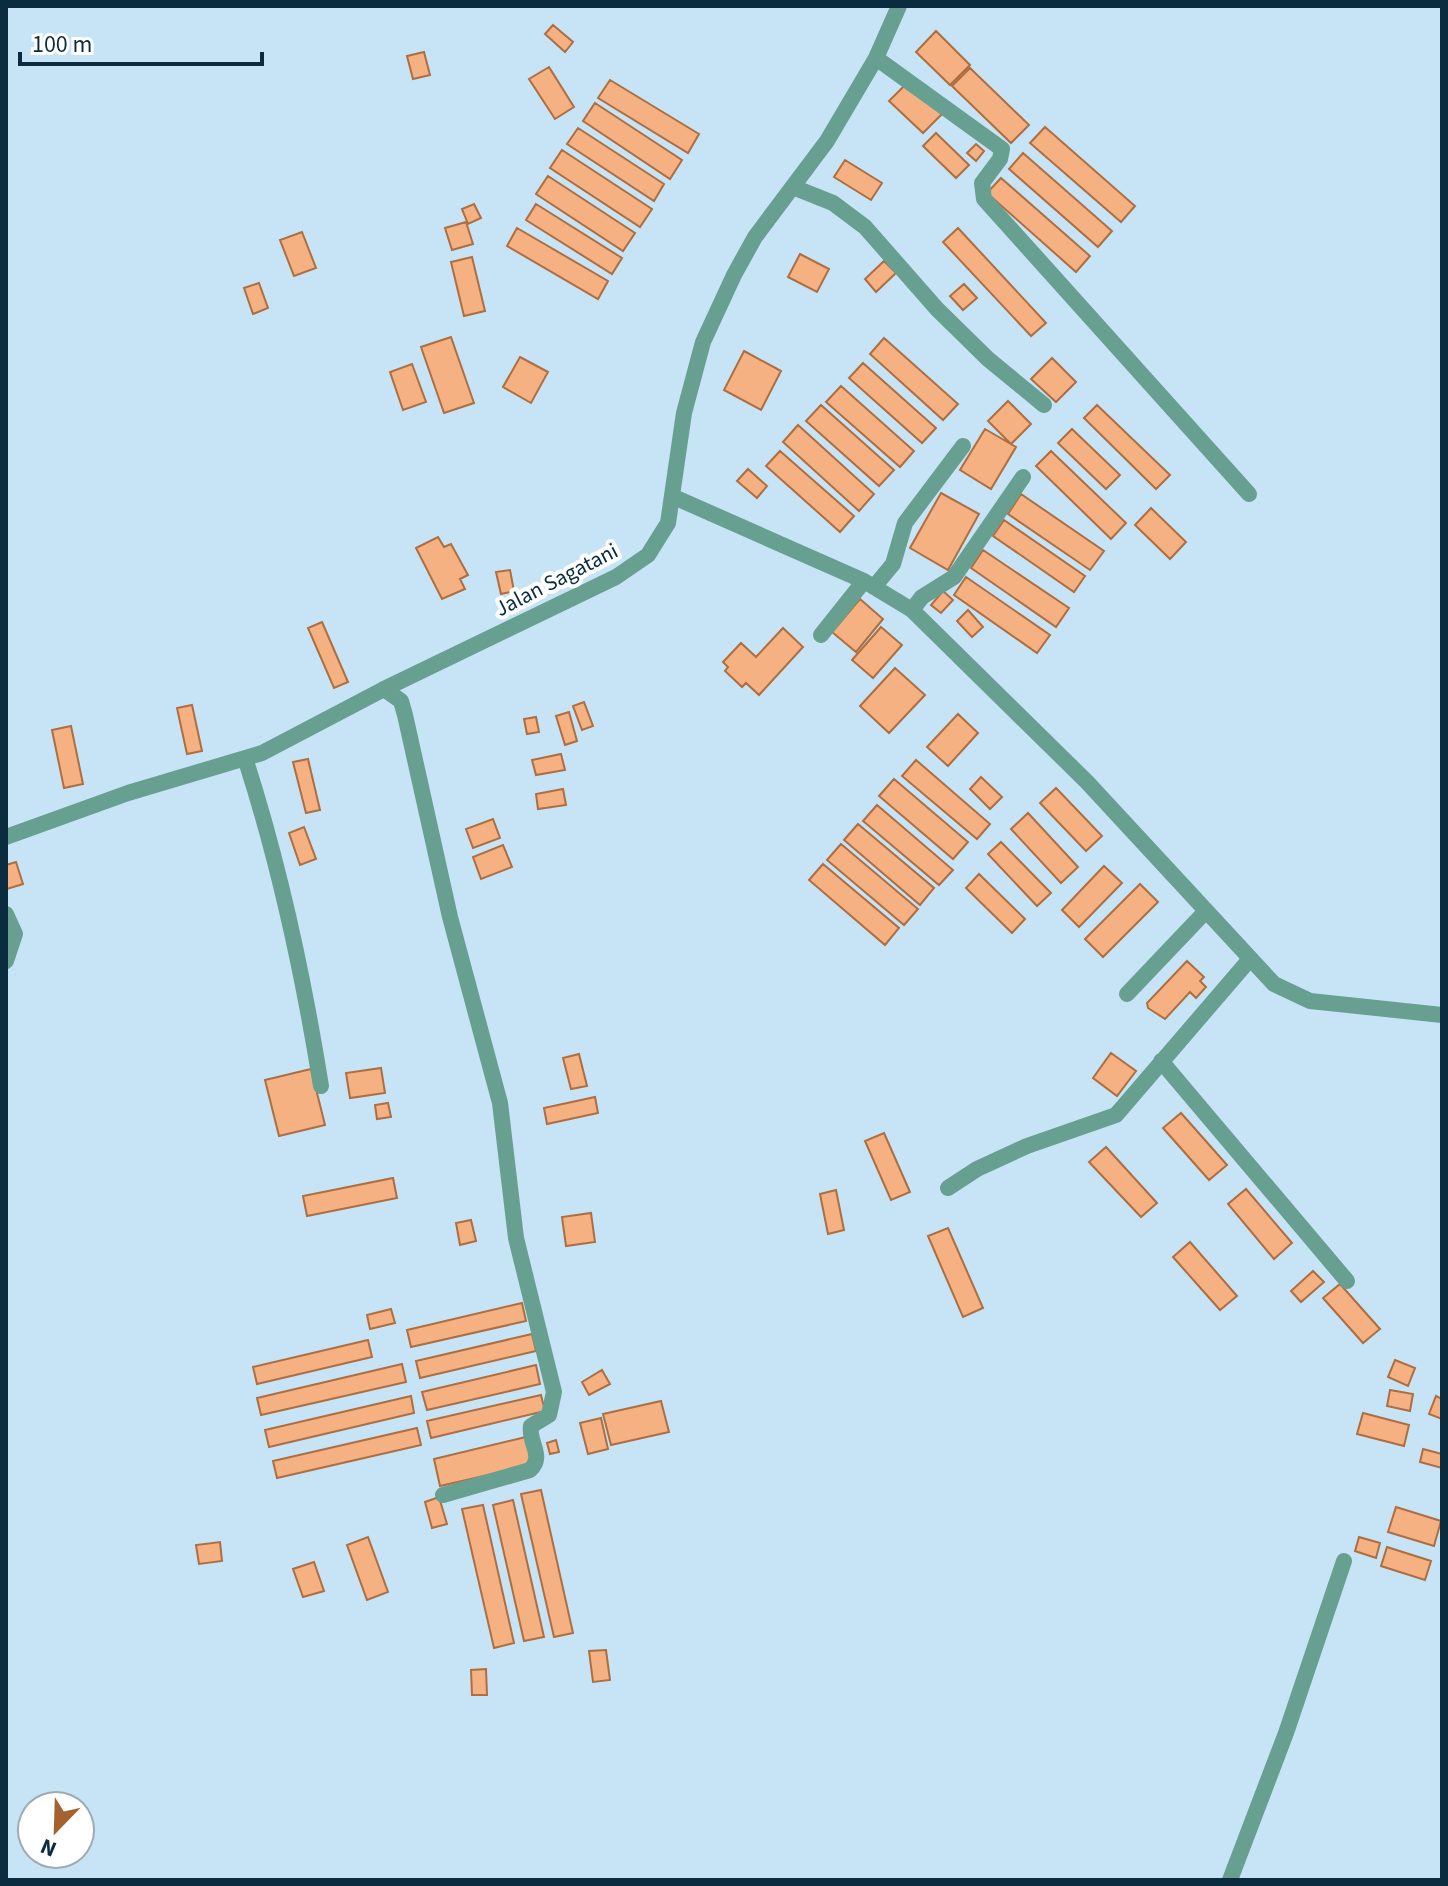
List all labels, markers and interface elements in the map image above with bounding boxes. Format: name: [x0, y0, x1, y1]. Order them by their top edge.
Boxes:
scale bar: [20, 16, 262, 66]
text: 100 m: [32, 27, 92, 62]
street label: Jalan Sagatani: [489, 535, 624, 625]
north arrow: [16, 1790, 96, 1870]
text: N: [36, 1830, 62, 1865]

